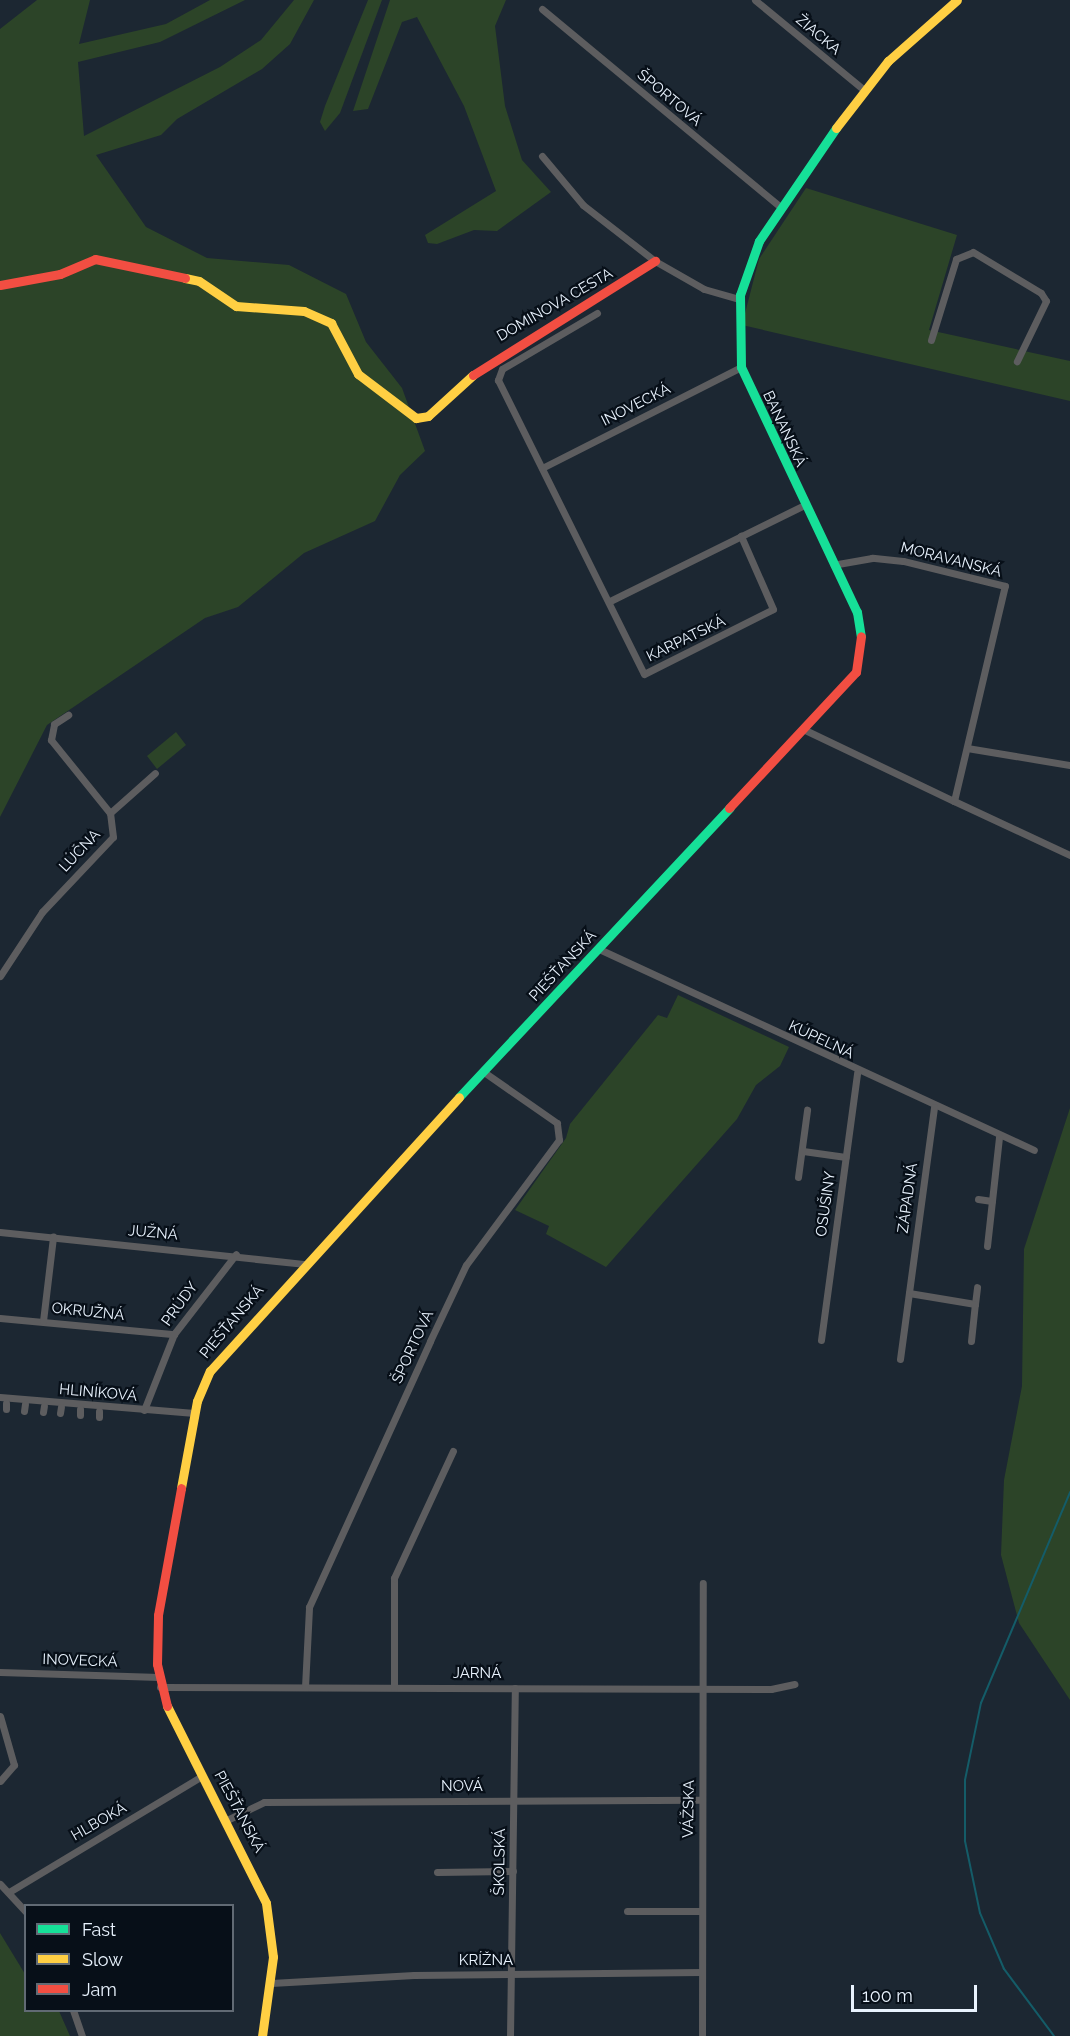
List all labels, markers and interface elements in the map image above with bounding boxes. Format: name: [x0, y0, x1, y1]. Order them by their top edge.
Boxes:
street label: ŽIACKA: [792, 11, 844, 59]
street label: ŠPORTOVÁ: [633, 66, 705, 130]
street label: DOMINOVA CESTA: [494, 264, 616, 346]
street label: INOVECKÁ: [598, 380, 674, 430]
street label: BANANSKÁ: [758, 388, 810, 470]
street label: MORAVANSKÁ: [899, 539, 1003, 581]
street label: KARPATSKÁ: [644, 612, 728, 666]
street label: LÚČNA: [56, 826, 104, 876]
street label: PIEŠŤANSKÁ: [526, 927, 600, 1005]
street label: KÚPEĽNÁ: [786, 1017, 856, 1063]
street label: ZÁPADNÁ: [894, 1162, 922, 1234]
street label: OSUŠINY: [813, 1170, 839, 1238]
street label: JUŽNÁ: [127, 1222, 179, 1244]
street label: PRÚDY: [158, 1278, 202, 1330]
street label: PIEŠŤANSKÁ: [196, 1282, 268, 1362]
street label: OKRUŽNÁ: [51, 1299, 125, 1325]
street label: ŠPORTOVÁ: [388, 1308, 438, 1386]
street label: HLINÍKOVÁ: [58, 1381, 138, 1405]
street label: INOVECKÁ: [42, 1651, 118, 1671]
street label: JARNÁ: [453, 1665, 501, 1683]
street label: PIEŠŤANSKÁ: [210, 1768, 268, 1856]
street label: NOVÁ: [441, 1778, 483, 1796]
street label: VÁŽSKA: [679, 1780, 699, 1838]
street label: HLBOKÁ: [68, 1799, 130, 1845]
street label: ŠKOLSKÁ: [490, 1828, 510, 1896]
legend: [24, 1904, 234, 2012]
text: Fast: [82, 1919, 116, 1940]
text: Slow: [82, 1949, 123, 1970]
street label: KRÍŽNA: [459, 1952, 513, 1970]
scale bar: [854, 1973, 980, 2011]
text: Jam: [82, 1979, 117, 2000]
text: 100 m: [862, 1985, 913, 2006]

